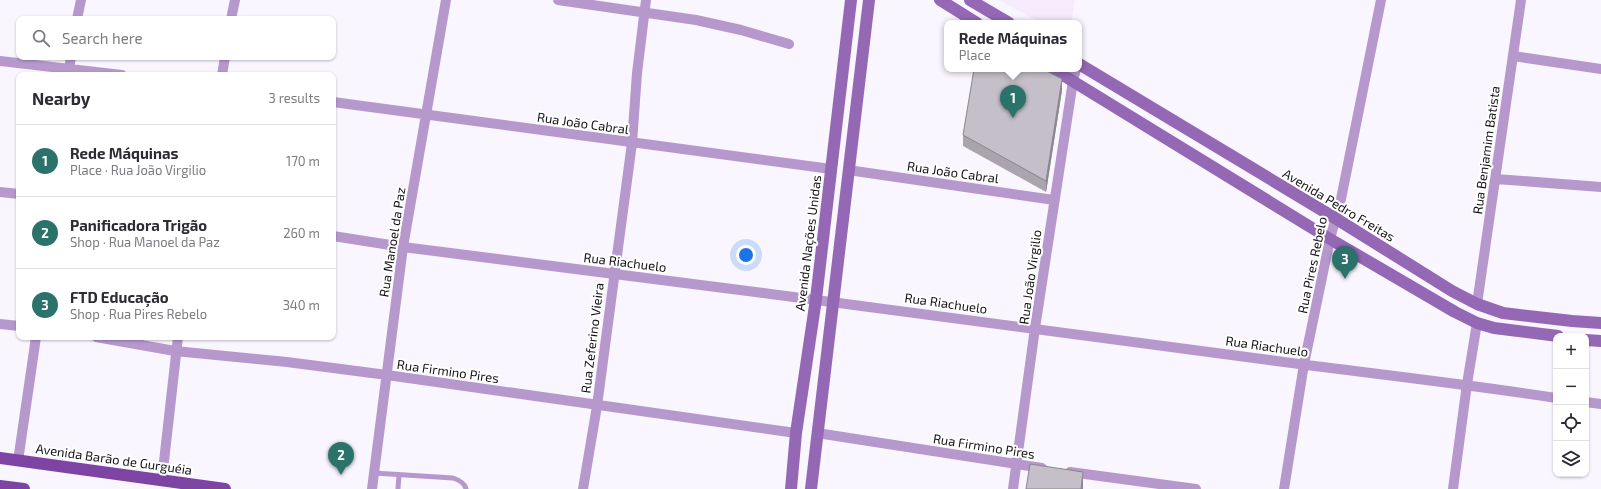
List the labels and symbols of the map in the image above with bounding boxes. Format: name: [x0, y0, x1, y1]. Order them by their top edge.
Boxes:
pin: 1: [1000, 85, 1026, 118]
street label: Rua Benjamim Batista: [1469, 85, 1503, 215]
street label: Rua João Cabral: [536, 109, 630, 137]
street label: Rua João Cabral: [906, 158, 1000, 186]
street label: Avenida Pedro Freitas: [1280, 165, 1398, 245]
street label: Avenida Nações Unidas: [792, 174, 825, 312]
street label: Rua Manoel da Paz: [375, 186, 409, 298]
street label: Rua Pires Rebelo: [1294, 215, 1330, 315]
street label: Rua João Virgilio: [1015, 229, 1045, 325]
your location: [736, 245, 756, 265]
pin: 3: [1332, 246, 1358, 279]
street label: Rua Riachuelo: [583, 249, 667, 275]
street label: Rua Zeferino Vieira: [577, 282, 607, 394]
street label: Rua Riachuelo: [904, 289, 988, 317]
street label: Rua Riachuelo: [1225, 332, 1309, 360]
street label: Rua Firmino Pires: [396, 356, 500, 386]
street label: Rua Firmino Pires: [932, 430, 1036, 462]
street label: Avenida Barão de Gurguéia: [35, 440, 193, 478]
pin: 2: [328, 442, 354, 475]

